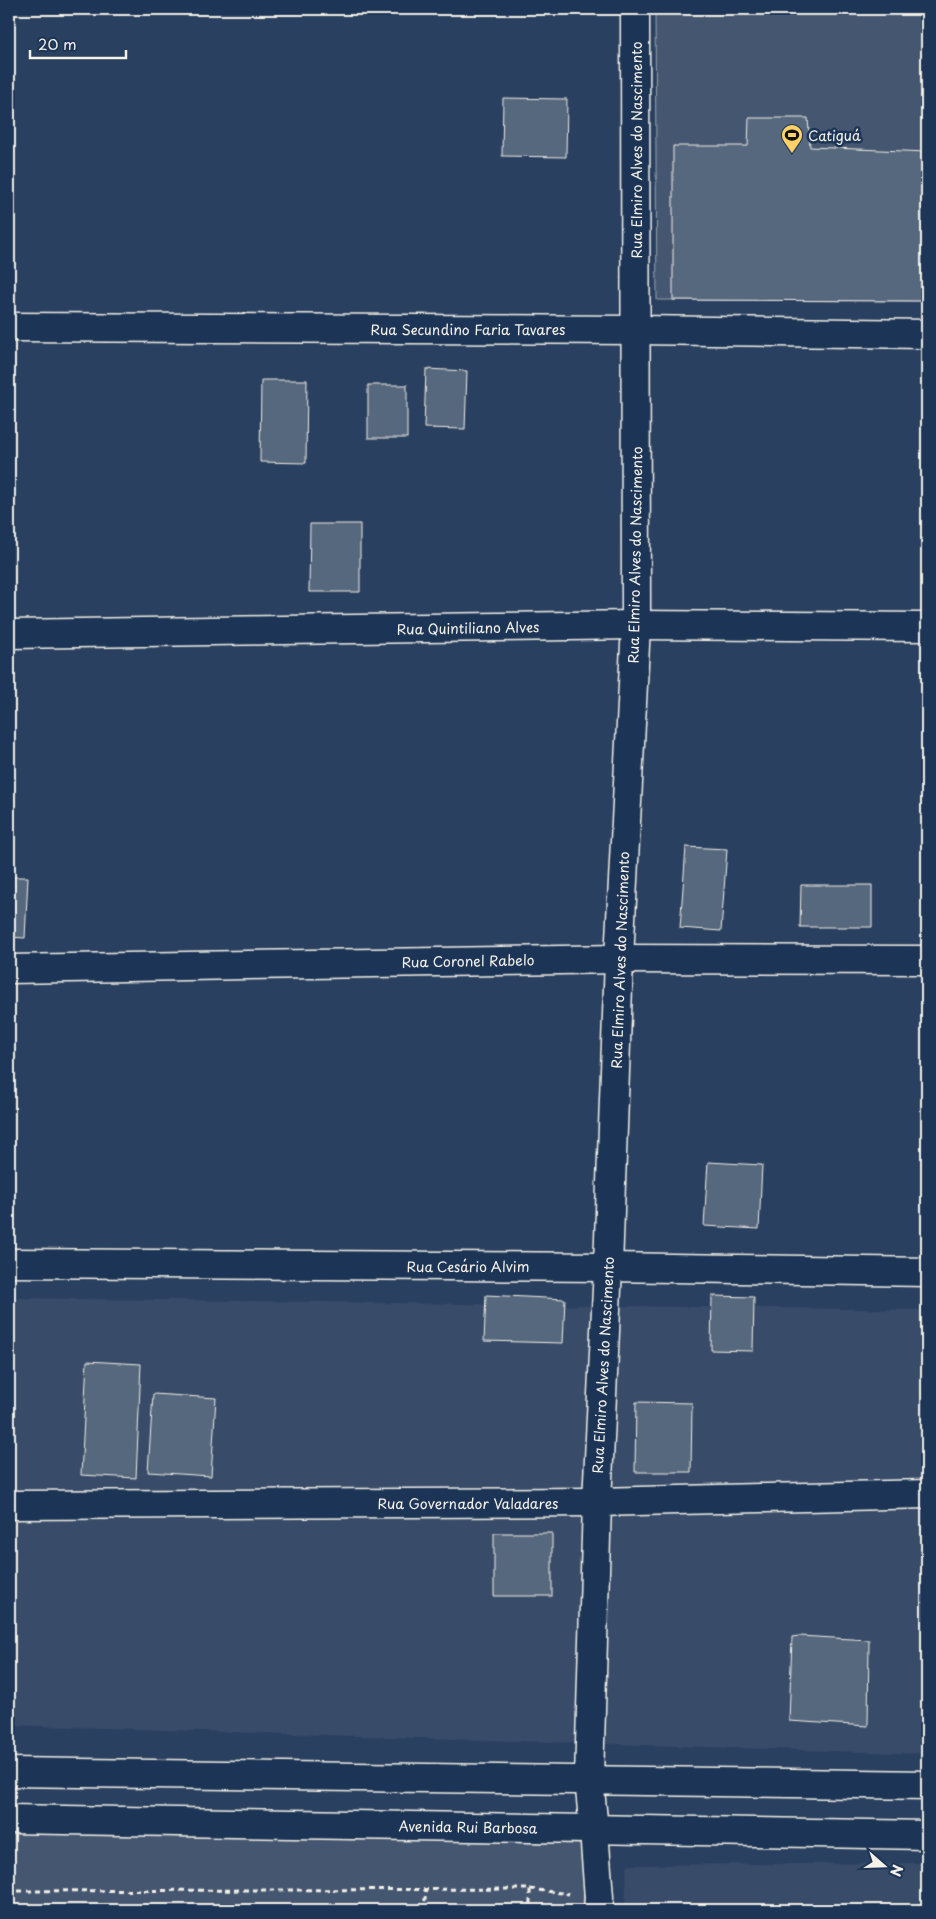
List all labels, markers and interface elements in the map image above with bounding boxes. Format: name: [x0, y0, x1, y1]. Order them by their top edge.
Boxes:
scale bar: [30, 28, 126, 60]
text: 20 m: [38, 32, 77, 55]
street label: Rua Elmiro Alves do Nascimento: [626, 41, 647, 259]
sports icon: Catiguá: [780, 123, 804, 154]
place label: Catiguá: [808, 125, 861, 146]
street label: Rua Secundino Faria Tavares: [371, 319, 565, 340]
street label: Rua Elmiro Alves do Nascimento: [623, 446, 647, 664]
street label: Rua Quintiliano Alves: [397, 616, 539, 640]
street label: Rua Elmiro Alves do Nascimento: [606, 851, 634, 1069]
street label: Rua Coronel Rabelo: [401, 949, 535, 973]
street label: Rua Cesário Alvim: [407, 1256, 529, 1277]
street label: Rua Elmiro Alves do Nascimento: [587, 1256, 619, 1474]
street label: Rua Governador Valadares: [377, 1493, 559, 1514]
street label: Avenida Rui Barbosa: [398, 1815, 538, 1839]
north arrow: [858, 1842, 908, 1892]
text: N: [885, 1862, 908, 1879]

